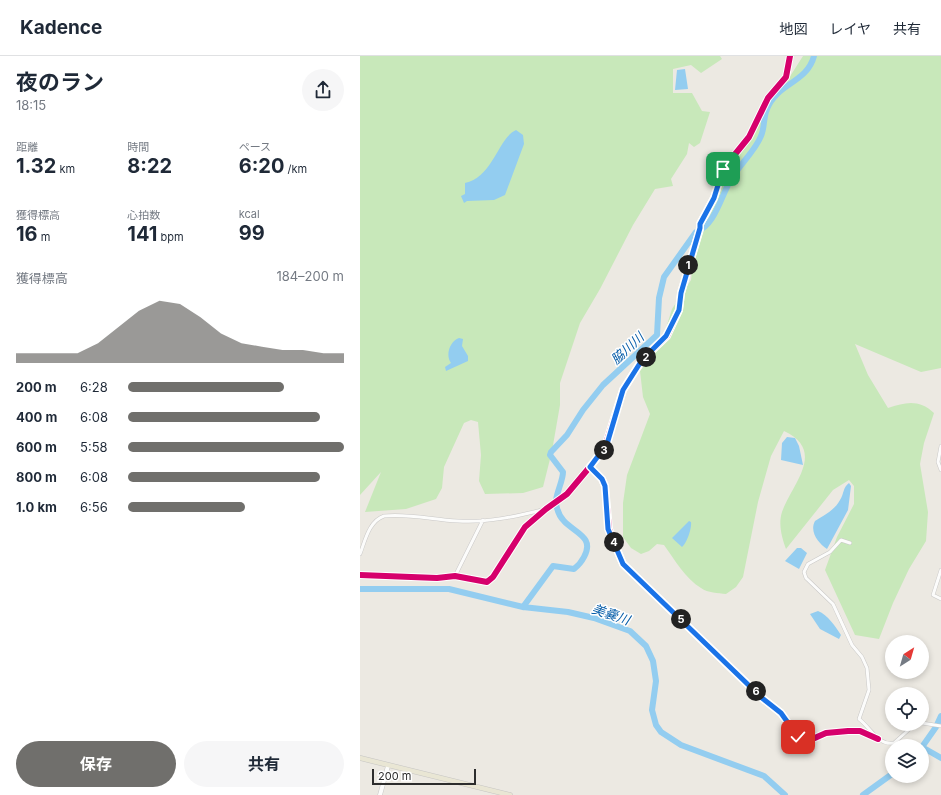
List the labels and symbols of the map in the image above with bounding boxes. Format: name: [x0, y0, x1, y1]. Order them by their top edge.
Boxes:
pin: [706, 152, 740, 186]
pin: 1: [678, 255, 698, 275]
water label: 脇川川: [607, 327, 648, 367]
pin: 2: [636, 347, 656, 367]
pin: 3: [594, 440, 614, 460]
pin: 4: [604, 532, 624, 552]
water label: 美嚢川: [590, 600, 634, 629]
pin: 5: [671, 609, 691, 629]
north arrow: [885, 635, 929, 679]
pin: 6: [746, 681, 766, 701]
pin: [781, 720, 815, 754]
scale bar: [372, 767, 476, 786]

